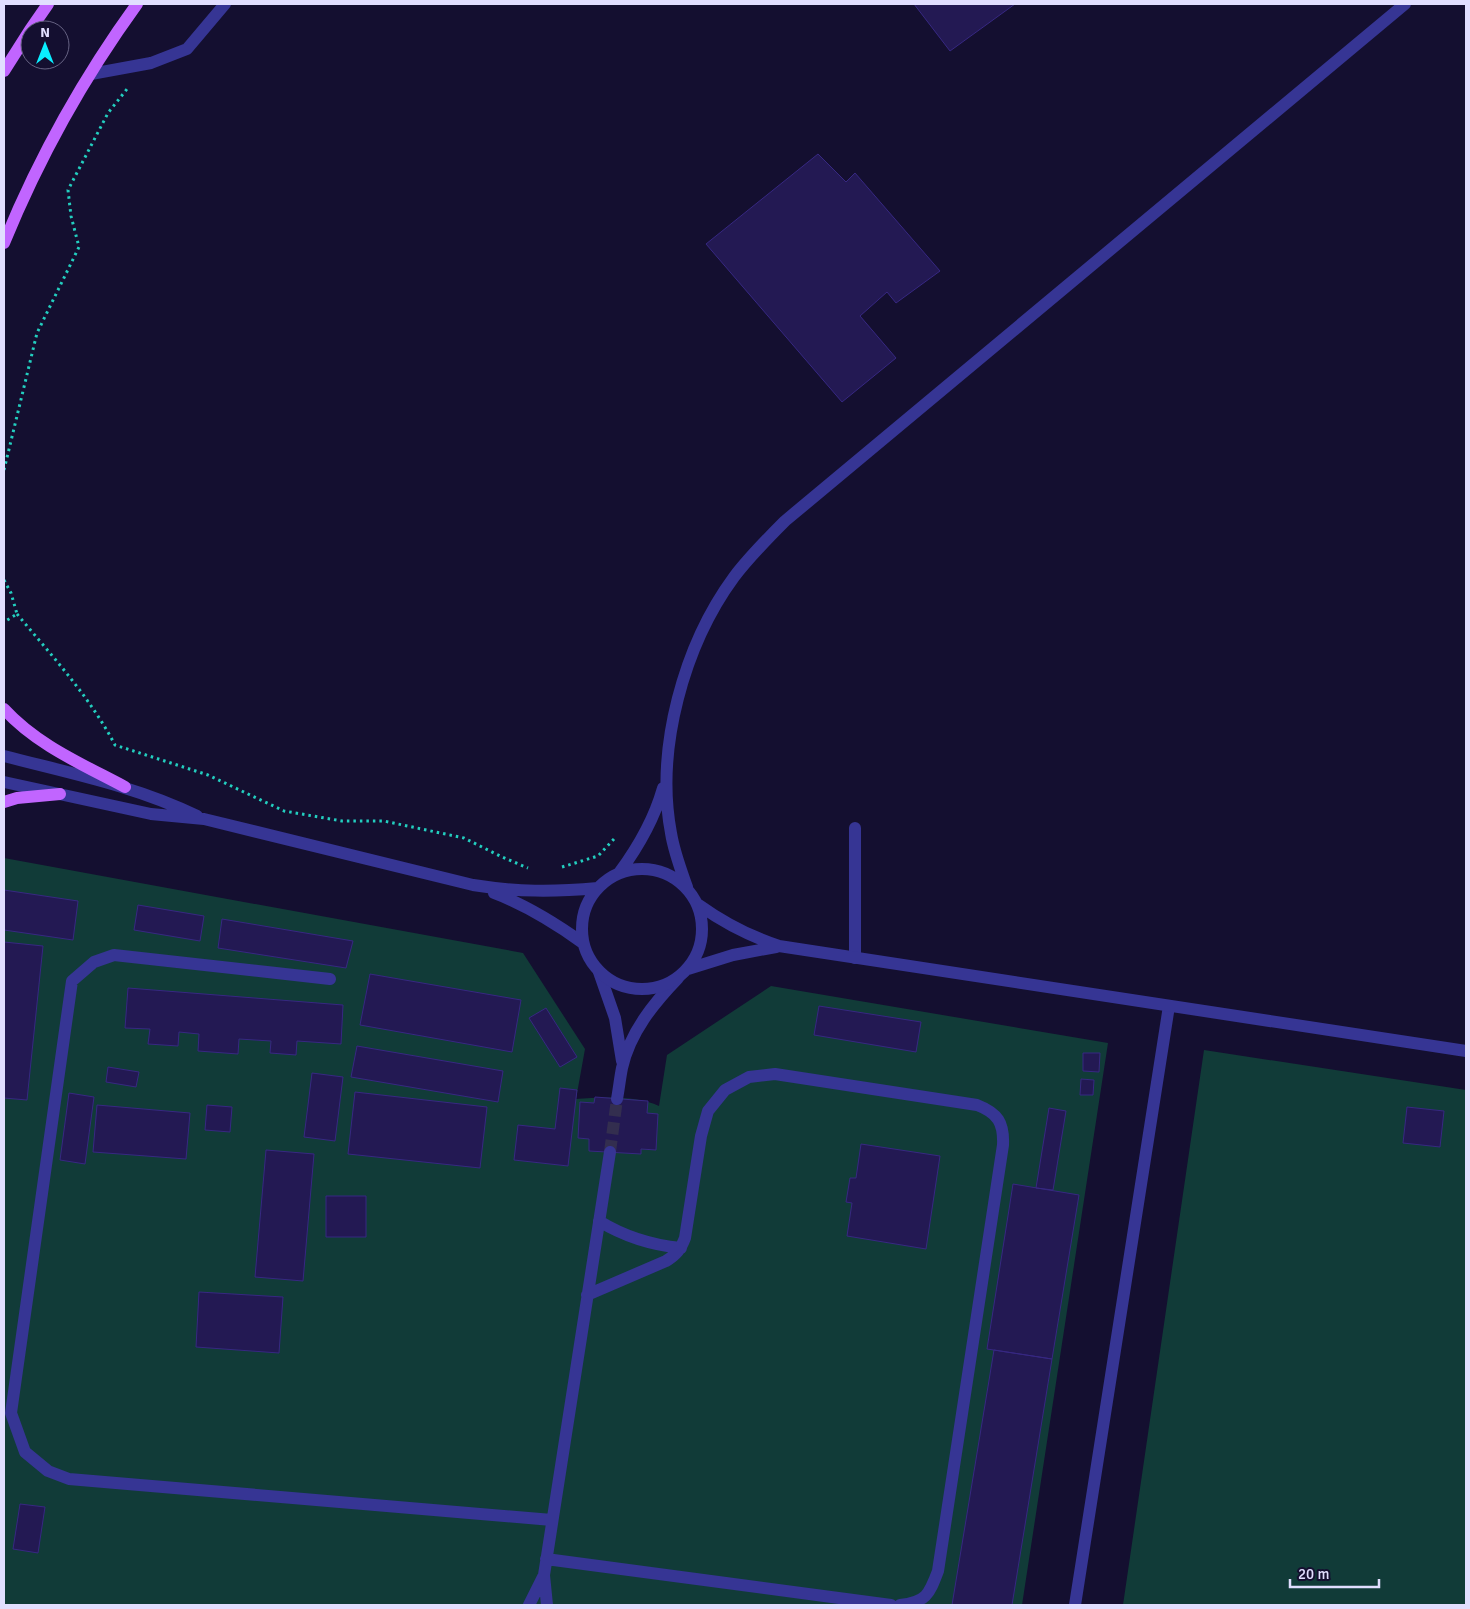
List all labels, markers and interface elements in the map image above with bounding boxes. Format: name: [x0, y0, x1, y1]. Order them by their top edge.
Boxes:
north arrow: [20, 20, 70, 70]
text: N: [40, 24, 50, 41]
scale bar: [1290, 1556, 1379, 1588]
text: 20 m: [1298, 1565, 1329, 1583]

